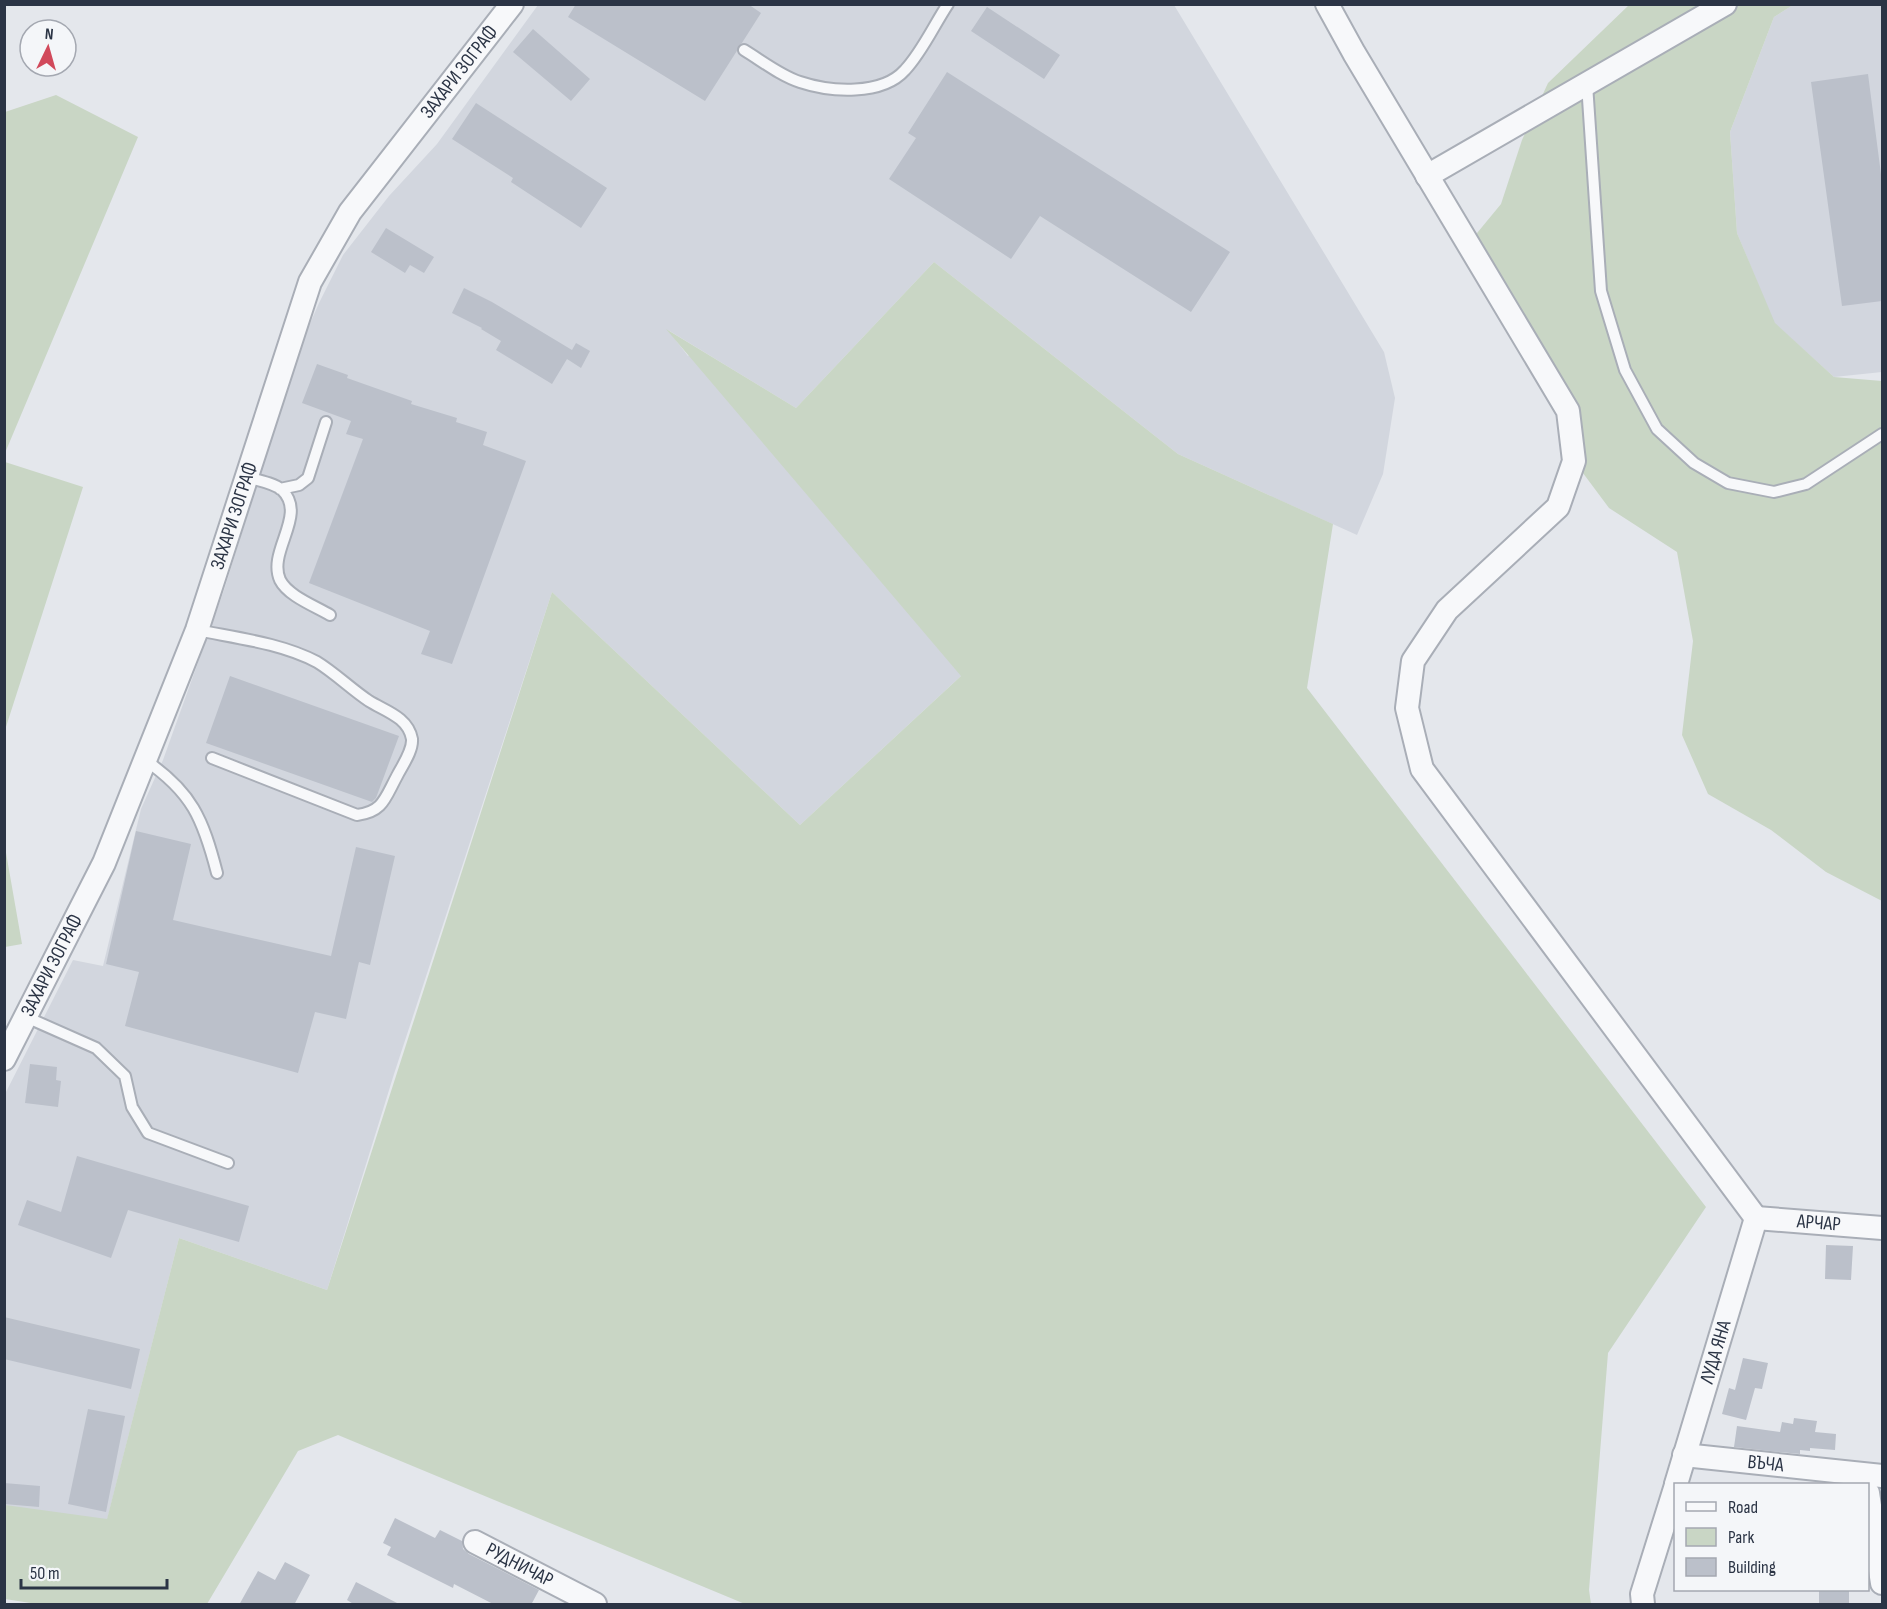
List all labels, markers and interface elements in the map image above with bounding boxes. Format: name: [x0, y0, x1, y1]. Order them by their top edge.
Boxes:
north arrow: [18, 18, 78, 78]
street label: ЗАХАРИ ЗОГРАФ: [415, 21, 503, 123]
text: N: [44, 25, 54, 44]
street label: ЗАХАРИ ЗОГРАФ: [205, 459, 263, 573]
street label: ЗАХАРИ ЗОГРАФ: [16, 910, 88, 1021]
street label: АРЧАР: [1795, 1209, 1842, 1237]
street label: ЛУДА ЯНА: [1695, 1317, 1737, 1387]
street label: ВЪЧА: [1746, 1450, 1785, 1478]
legend: [1674, 1483, 1869, 1591]
text: Road: [1728, 1497, 1758, 1518]
text: Park: [1728, 1527, 1754, 1548]
street label: РУДНИЧАР: [482, 1538, 557, 1592]
scale bar: [21, 1552, 166, 1590]
text: Building: [1728, 1557, 1776, 1578]
text: 50 m: [30, 1563, 60, 1584]

